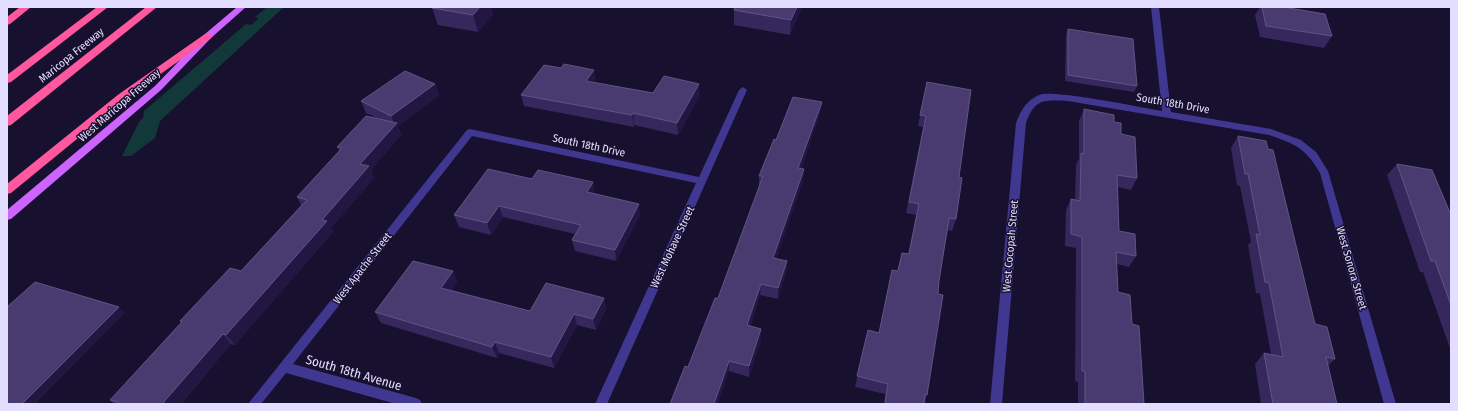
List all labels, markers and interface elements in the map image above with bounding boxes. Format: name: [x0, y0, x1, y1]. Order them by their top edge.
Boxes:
street label: Maricopa Freeway: [36, 25, 107, 86]
street label: West Maricopa Freeway: [76, 66, 163, 145]
street label: South 18th Drive: [1135, 91, 1210, 116]
street label: South 18th Drive: [551, 131, 626, 160]
street label: West Cocopah Street: [1000, 199, 1021, 293]
street label: West Mohave Street: [648, 204, 697, 290]
street label: West Sonora Street: [1333, 225, 1370, 312]
street label: West Apache Street: [331, 230, 395, 307]
street label: South 18th Avenue: [304, 352, 404, 393]

